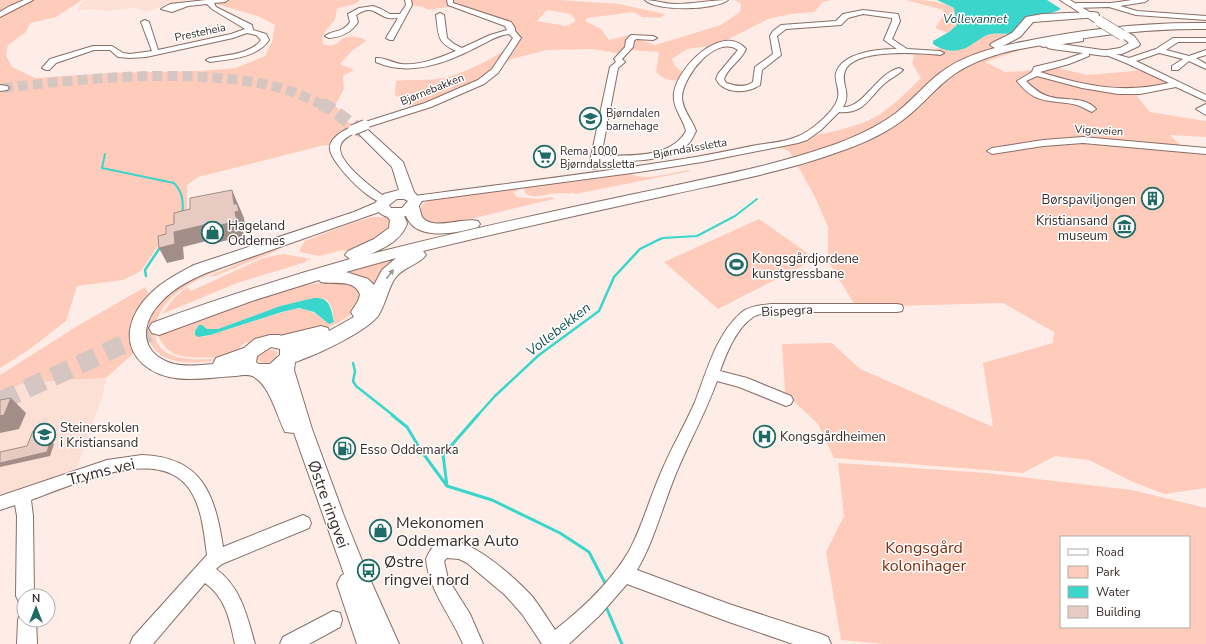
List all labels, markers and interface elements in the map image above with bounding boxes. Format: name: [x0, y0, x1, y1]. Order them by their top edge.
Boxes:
water label: Vollevannet: [943, 11, 1008, 27]
street label: Presteheia: [173, 20, 227, 45]
street label: Bjørnebakken: [398, 70, 466, 109]
school or university icon: Bjørndalen barnehage: [577, 106, 603, 132]
place label: Bjørndalen barnehage: [606, 106, 660, 134]
street label: Vigeveien: [1073, 122, 1124, 139]
street label: Bjørndalssletta: [652, 135, 728, 162]
supermarket icon: Rema 1000 Bjørndalssletta: [532, 144, 558, 170]
place label: Rema 1000 Bjørndalssletta: [560, 144, 635, 172]
building icon: Børspaviljongen: [1139, 186, 1165, 212]
place label: Børspaviljongen: [1042, 191, 1136, 209]
place label: Kristiansand museum: [1036, 212, 1108, 245]
museum icon: Kristiansand museum: [1111, 214, 1137, 240]
place label: Hageland Oddernes: [228, 217, 285, 250]
shop icon: Hageland Oddernes: [200, 219, 226, 245]
place label: Kongsgårdjordene kunstgressbane: [752, 250, 859, 283]
sports icon: Kongsgårdjordene kunstgressbane: [723, 252, 749, 278]
one-way arrow: [386, 269, 394, 279]
water label: Vollebekken: [522, 298, 595, 361]
street label: Bispegra: [761, 301, 813, 321]
place label: Steinerskolen i Kristiansand: [60, 419, 139, 452]
school or university icon: Steinerskolen i Kristiansand: [32, 421, 58, 447]
hospital icon: Kongsgårdheimen: [751, 423, 777, 449]
place label: Kongsgårdheimen: [780, 428, 886, 446]
fuel station icon: Esso Oddemarka: [331, 436, 357, 462]
place label: Esso Oddemarka: [360, 441, 459, 459]
street label: Tryms vei: [65, 453, 137, 491]
street label: Østre ringvei: [302, 457, 354, 551]
place label: Mekonomen Oddemarka Auto: [396, 512, 519, 552]
shop icon: Mekonomen Oddemarka Auto: [367, 518, 393, 544]
legend: [1060, 536, 1190, 628]
park label: Kongsgård kolonihager: [882, 537, 966, 577]
text: Road: [1096, 544, 1124, 560]
place label: Østre ringvei nord: [384, 551, 469, 591]
bus stop icon: Østre ringvei nord: [356, 557, 382, 583]
text: Park: [1096, 564, 1121, 580]
text: Water: [1096, 584, 1130, 600]
north arrow: [16, 588, 56, 628]
text: N: [32, 591, 40, 606]
text: Building: [1096, 604, 1141, 620]

